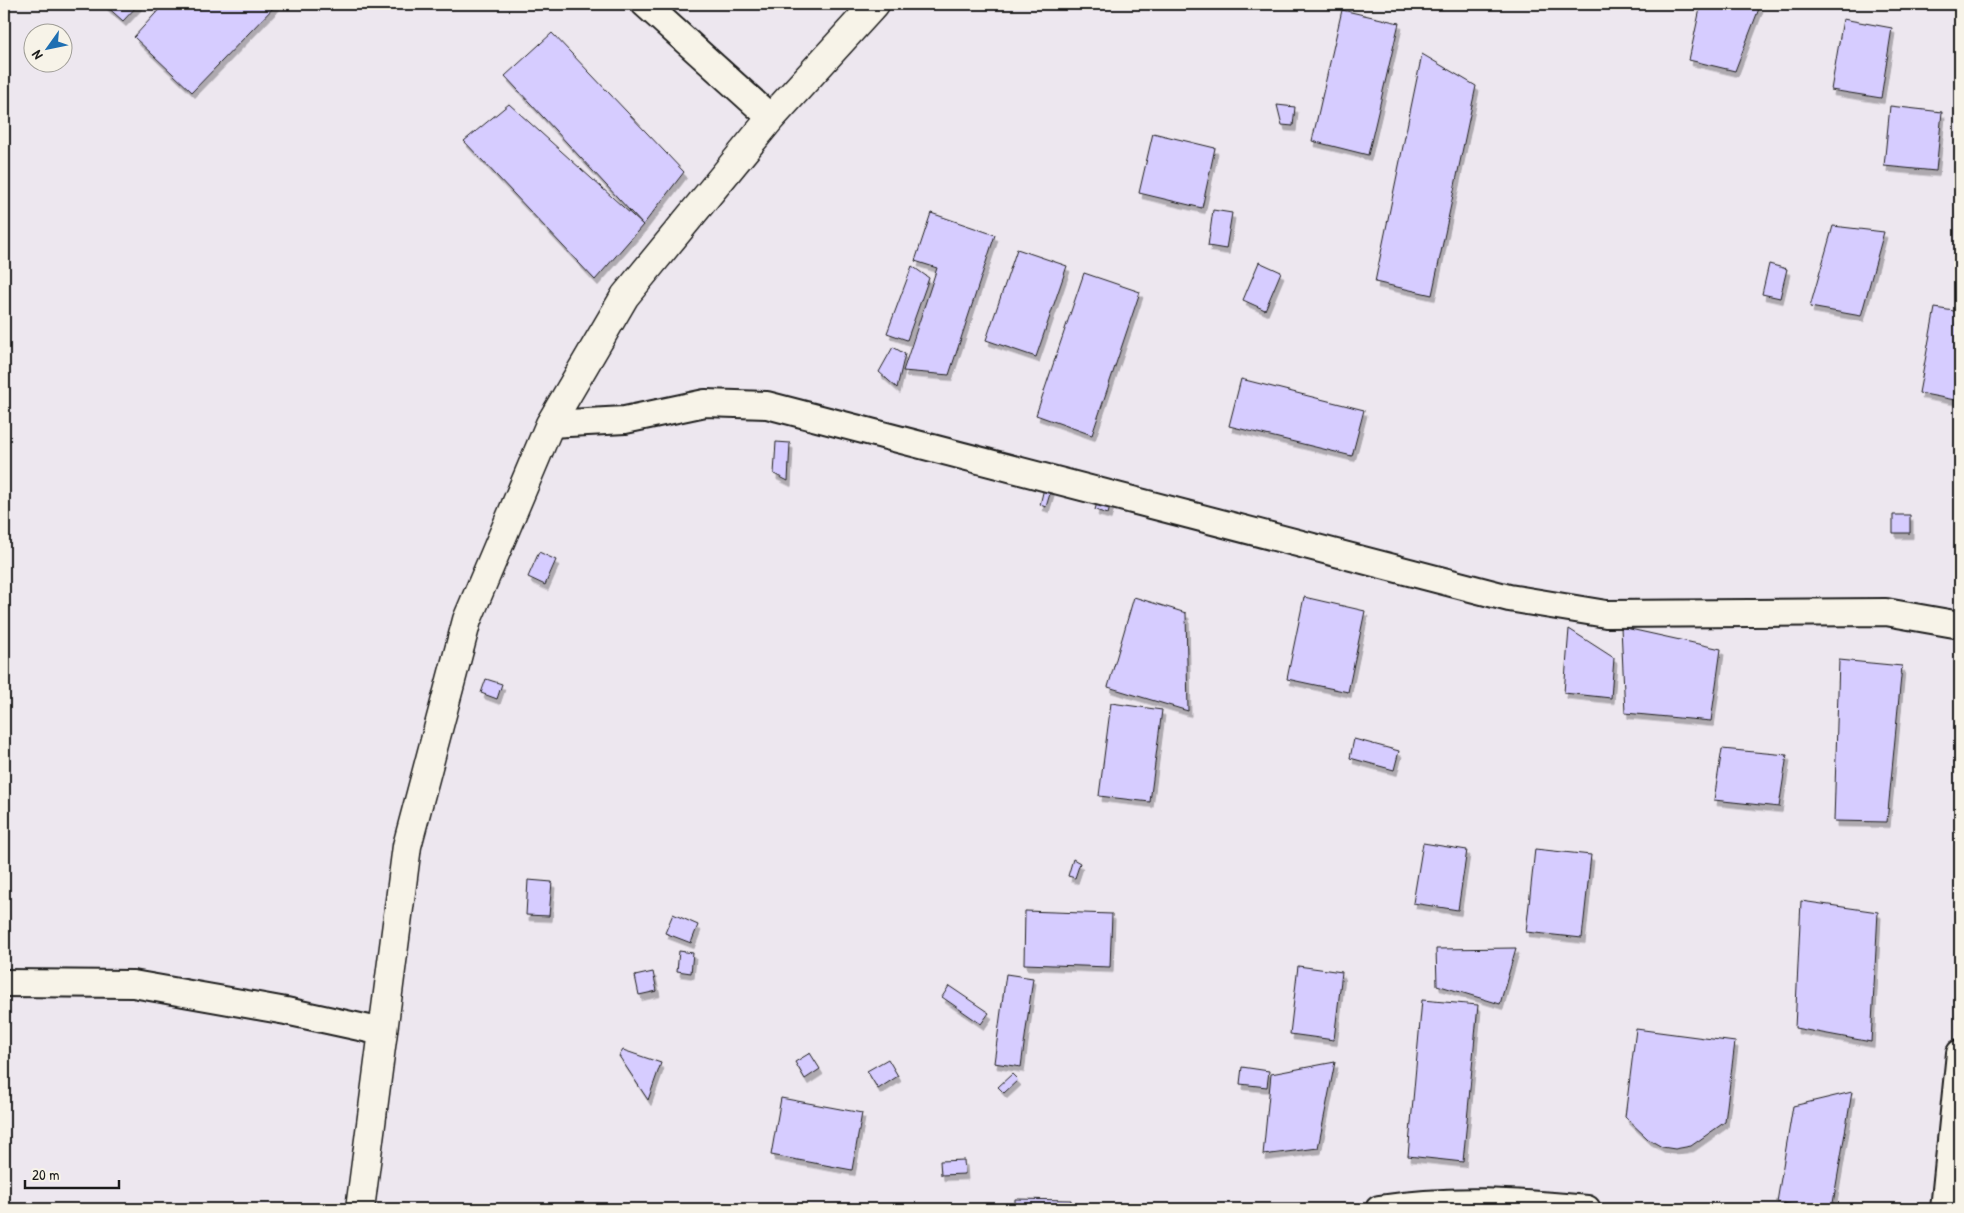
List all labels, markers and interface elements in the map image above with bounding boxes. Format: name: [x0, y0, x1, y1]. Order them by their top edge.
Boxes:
north arrow: [22, 22, 72, 72]
text: N: [26, 47, 47, 64]
scale bar: [25, 1158, 119, 1190]
text: 20 m: [32, 1164, 59, 1185]

